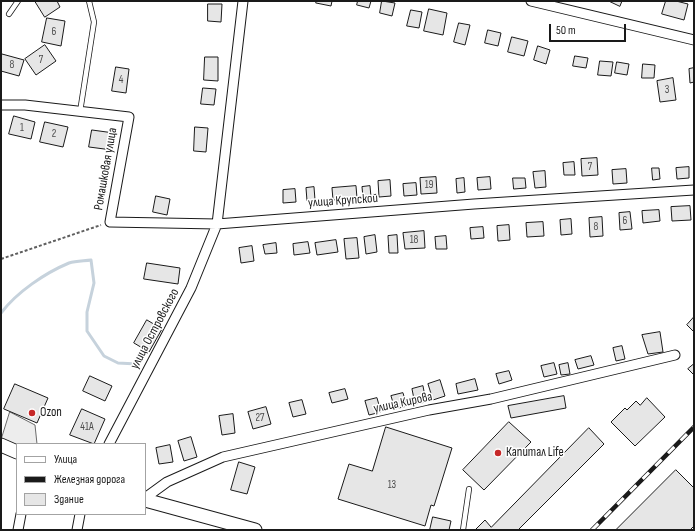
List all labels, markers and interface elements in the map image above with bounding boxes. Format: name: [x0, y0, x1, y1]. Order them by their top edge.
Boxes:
scale bar: [551, 16, 628, 42]
text: 50 m: [556, 23, 576, 38]
house number: 6: [52, 25, 56, 39]
house number: 7: [39, 53, 43, 67]
house number: 8: [10, 58, 14, 72]
house number: 4: [119, 73, 123, 87]
house number: 3: [665, 83, 669, 97]
house number: 1: [20, 121, 24, 135]
street label: Ромашковая улица: [91, 126, 121, 212]
house number: 2: [52, 127, 56, 141]
house number: 7: [588, 160, 592, 174]
house number: 19: [425, 178, 433, 192]
street label: улица Крупской: [308, 191, 378, 211]
house number: 6: [623, 214, 627, 228]
house number: 8: [594, 220, 598, 234]
house number: 18: [410, 233, 418, 247]
street label: улица Островского: [127, 286, 183, 372]
street label: улица Кирова: [372, 389, 434, 417]
place label: Ozon: [40, 405, 62, 421]
marker: Ozon: [27, 408, 37, 418]
house number: 27: [256, 411, 264, 425]
house number: 41А: [80, 420, 94, 434]
legend: [16, 443, 146, 515]
place label: Капитал Life: [506, 445, 564, 461]
marker: Капитал Life: [493, 448, 503, 458]
text: Улица: [54, 452, 77, 467]
text: Железная дорога: [54, 472, 125, 487]
house number: 13: [388, 478, 396, 492]
text: Здание: [54, 492, 84, 507]

